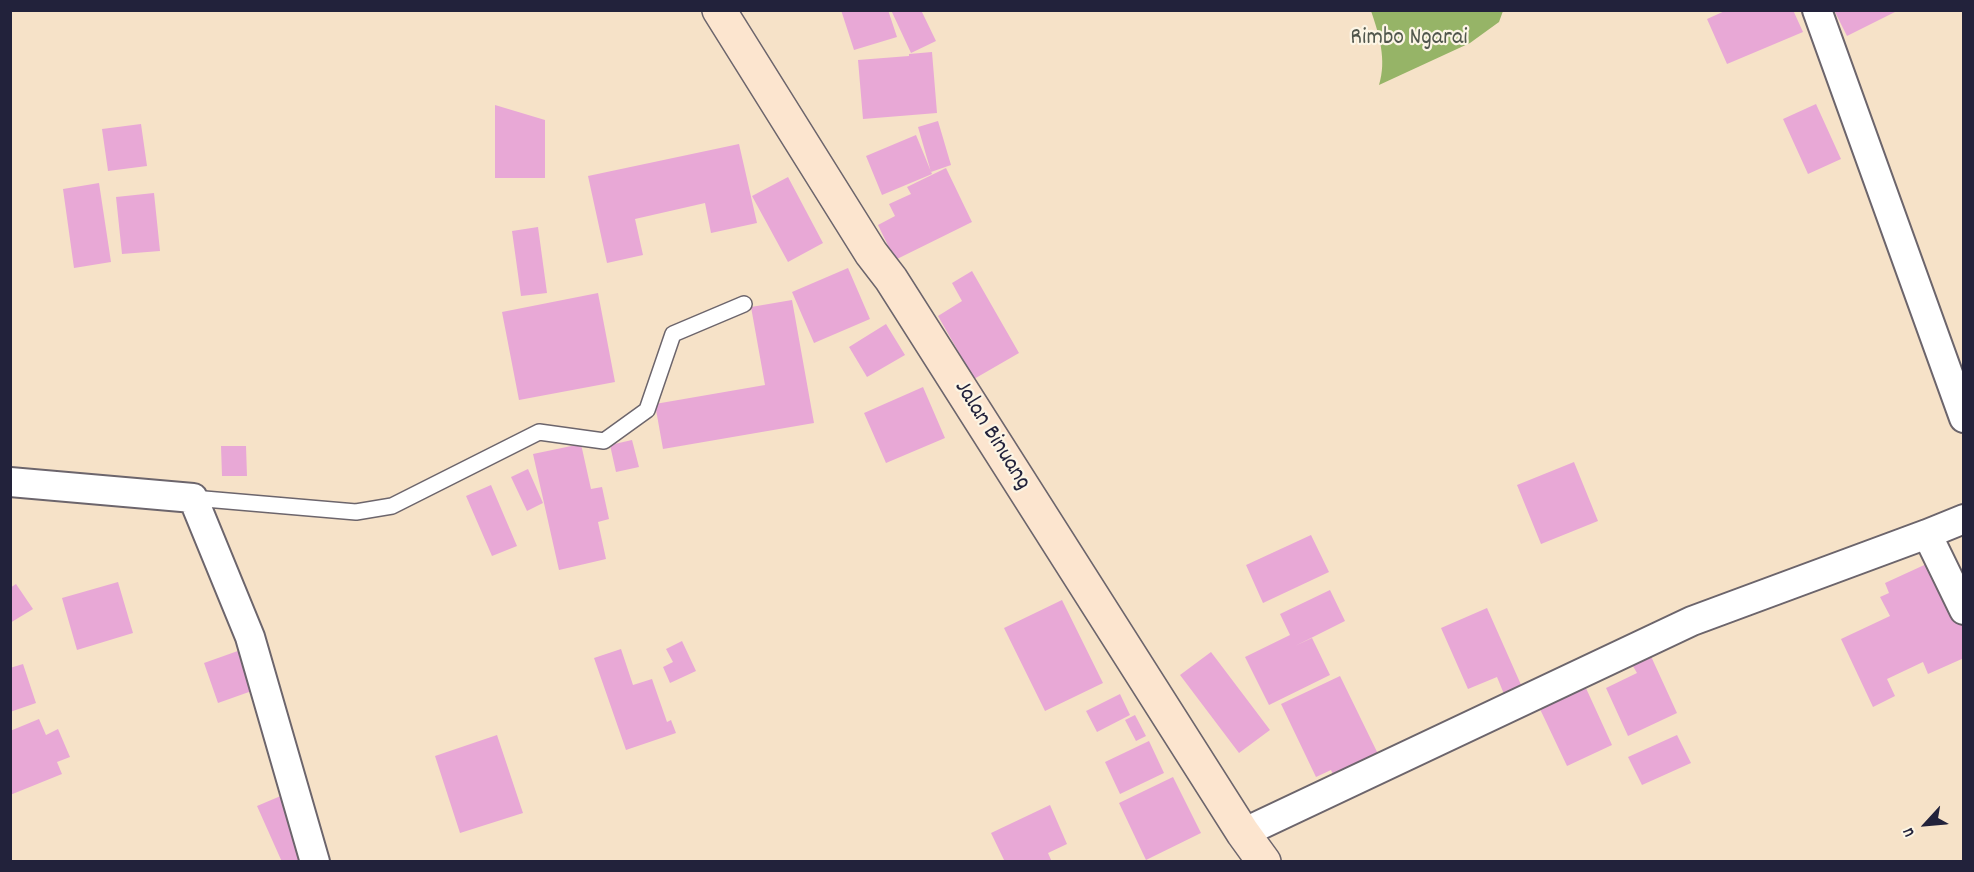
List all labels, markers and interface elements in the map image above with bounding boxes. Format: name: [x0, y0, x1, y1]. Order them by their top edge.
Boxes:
park label: Rimbo Ngarai: [1350, 26, 1468, 54]
street label: Jalan Binuang: [946, 376, 1036, 496]
north arrow: [1896, 794, 1956, 854]
text: U: [1897, 824, 1921, 841]

